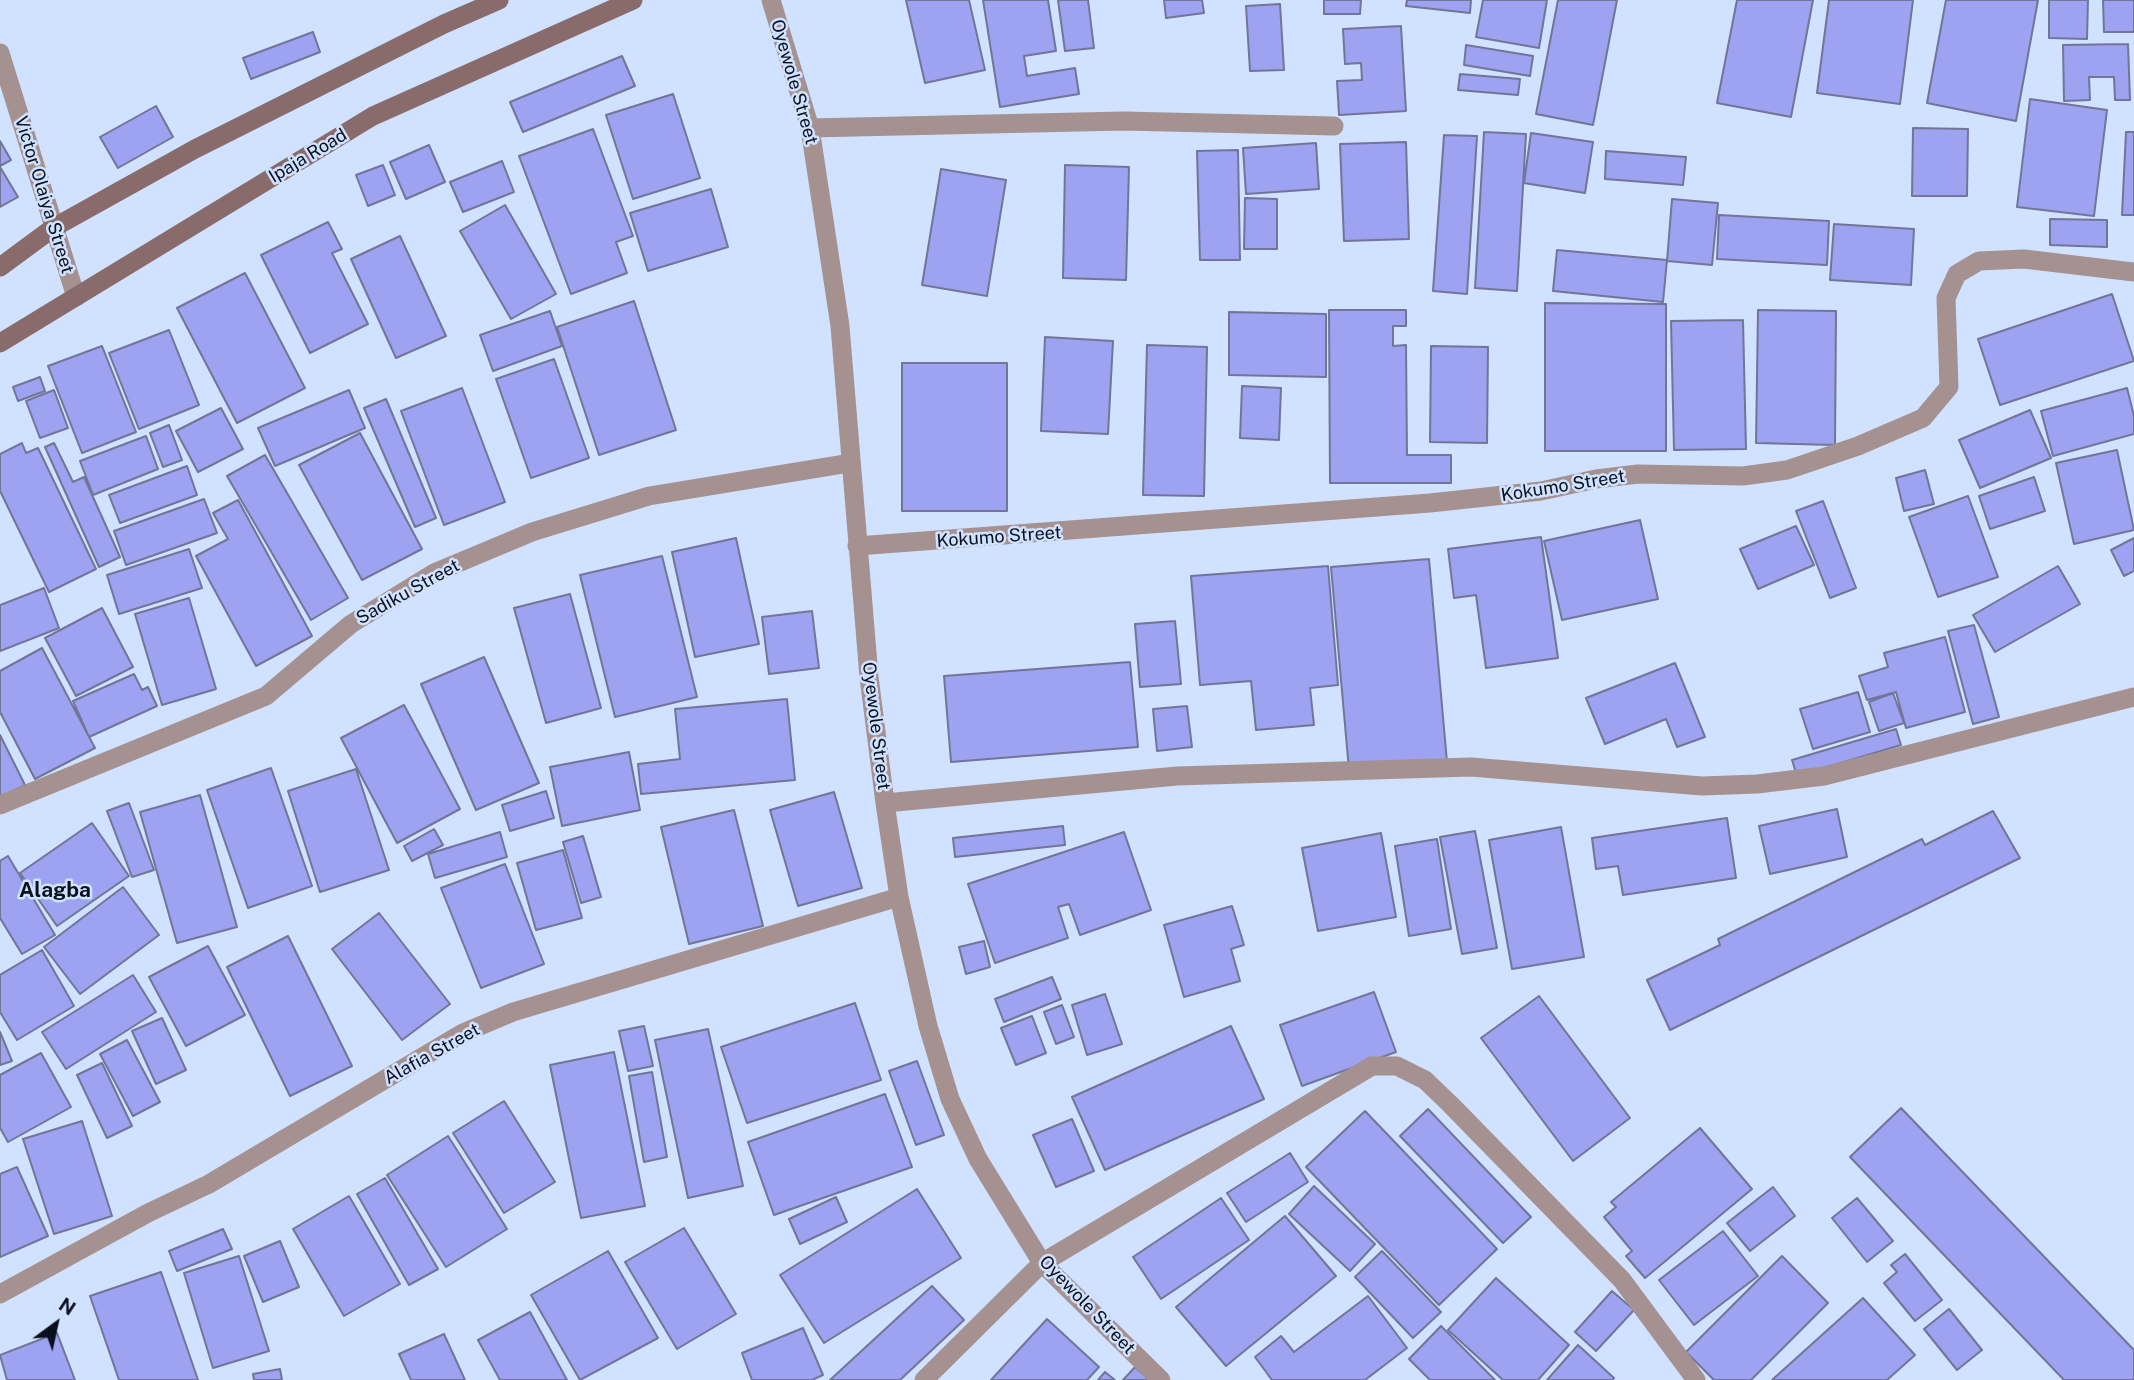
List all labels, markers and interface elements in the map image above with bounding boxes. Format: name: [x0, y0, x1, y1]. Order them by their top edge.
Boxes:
street label: Oyewole Street: [766, 17, 822, 147]
street label: Victor Olaiya Street: [10, 114, 78, 276]
street label: Ipaja Road: [265, 124, 351, 188]
street label: Kokumo Street: [1500, 466, 1626, 506]
street label: Kokumo Street: [936, 522, 1062, 552]
street label: Sadiku Street: [353, 555, 463, 629]
street label: Oyewole Street: [857, 661, 895, 791]
district label: Alagba: [19, 878, 91, 904]
street label: Alafia Street: [380, 1019, 484, 1089]
street label: Oyewole Street: [1034, 1251, 1140, 1359]
north arrow: [21, 1289, 91, 1359]
text: N: [55, 1293, 80, 1320]

